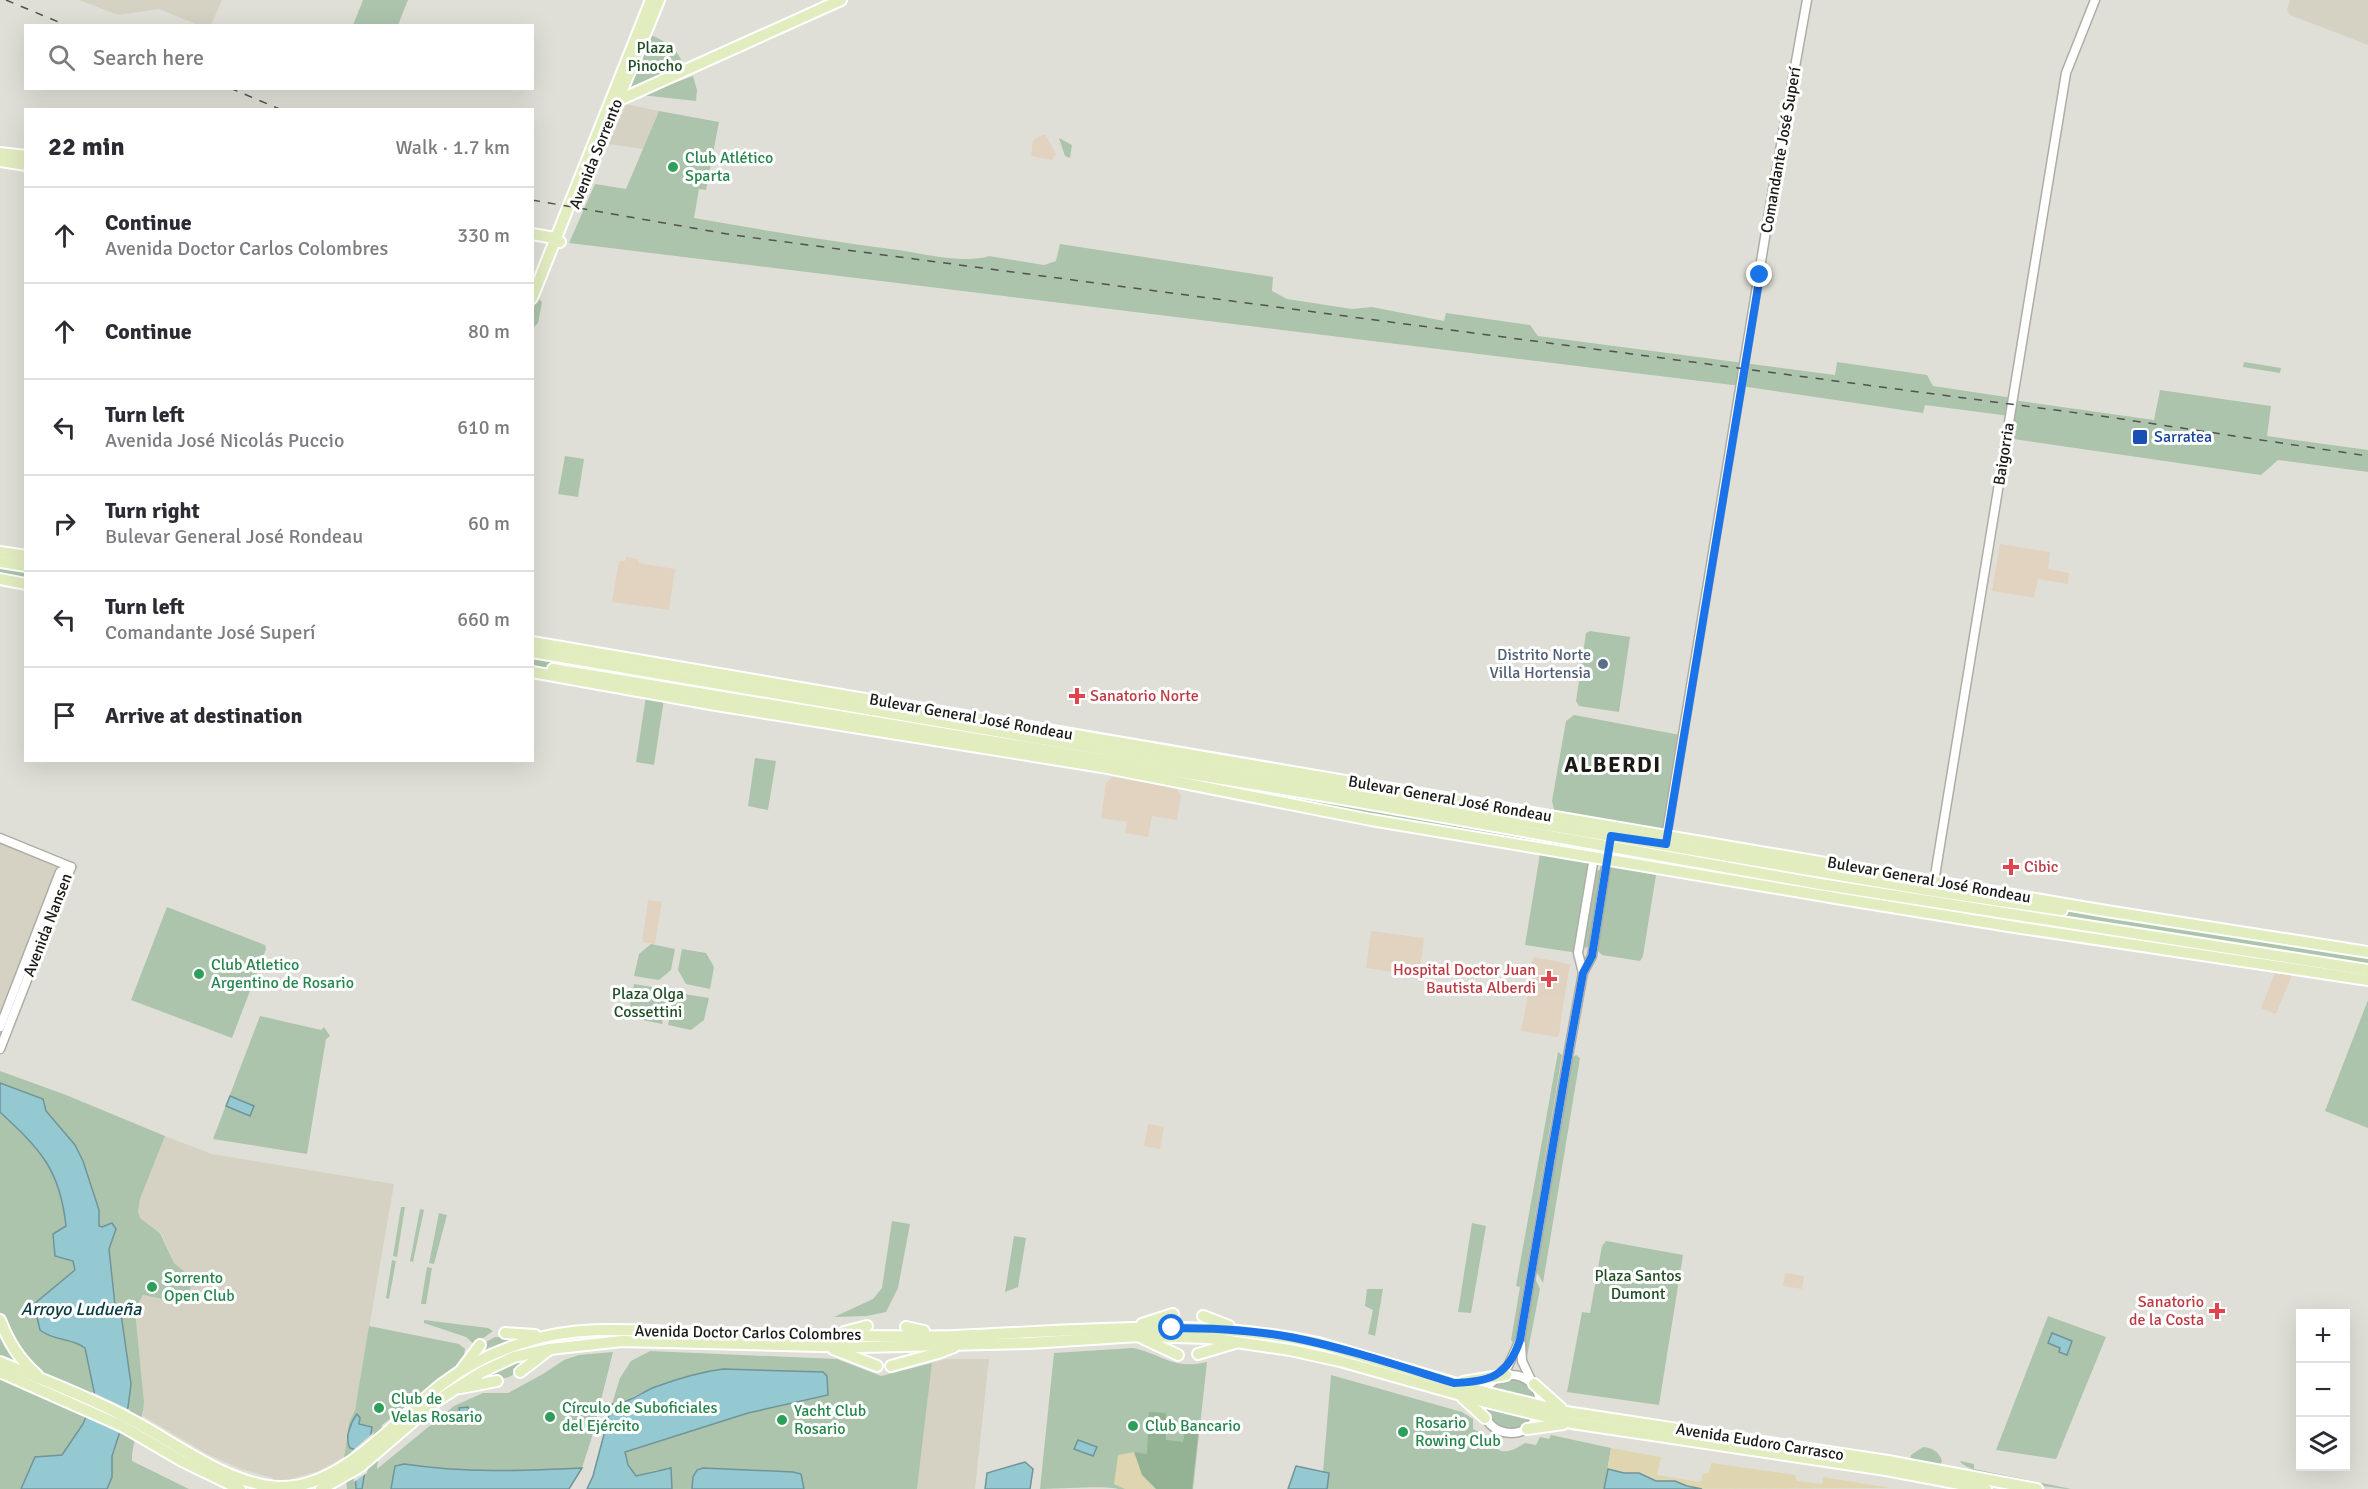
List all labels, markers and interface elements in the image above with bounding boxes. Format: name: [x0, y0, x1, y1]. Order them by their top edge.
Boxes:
search box: [24, 24, 534, 90]
park label: Plaza Pinocho: [627, 38, 683, 76]
icon: search: [45, 41, 78, 74]
text: Search here: [93, 44, 204, 71]
street label: Comandante José Superí: [1757, 65, 1806, 235]
street label: Avenida Sorrento: [565, 96, 627, 212]
text: 22 min: [48, 131, 125, 163]
text: Walk · 1.7 km: [396, 135, 510, 160]
place label: Club Atlético Sparta: [685, 148, 773, 186]
marker: Club Atlético Sparta: [666, 160, 680, 174]
text: Continue: [105, 209, 192, 236]
icon: ahead: [48, 219, 81, 252]
text: 330 m: [457, 223, 510, 248]
text: Avenida Doctor Carlos Colombres: [105, 236, 388, 261]
route end: [1746, 261, 1772, 287]
icon: ahead: [48, 315, 81, 348]
text: Continue: [105, 318, 192, 345]
text: 80 m: [468, 319, 510, 344]
text: Turn left: [105, 401, 185, 428]
icon: left: [48, 411, 81, 444]
text: 610 m: [457, 415, 510, 440]
street label: Baigorria: [1989, 421, 2019, 487]
place label: Sarratea: [2154, 427, 2212, 447]
text: Avenida José Nicolás Puccio: [105, 428, 344, 453]
marker: Sarratea: [2131, 428, 2149, 446]
text: Turn right: [105, 497, 200, 524]
icon: right: [48, 507, 81, 540]
text: 60 m: [468, 511, 510, 536]
text: Bulevar General José Rondeau: [105, 524, 363, 549]
text: Turn left: [105, 593, 185, 620]
icon: left: [48, 603, 81, 636]
text: 660 m: [457, 607, 510, 632]
text: Comandante José Superí: [105, 620, 316, 645]
place label: Distrito Norte Villa Hortensia: [1490, 645, 1591, 683]
marker: Distrito Norte Villa Hortensia: [1596, 657, 1610, 671]
place label: Sanatorio Norte: [1090, 686, 1199, 706]
marker: Sanatorio Norte: [1068, 687, 1086, 705]
street label: Bulevar General José Rondeau: [868, 689, 1074, 745]
icon: arrive: [48, 699, 81, 732]
text: Arrive at destination: [105, 702, 302, 729]
district label: ALBERDI: [1564, 751, 1662, 778]
street label: Bulevar General José Rondeau: [1347, 771, 1553, 827]
street label: Bulevar General José Rondeau: [1826, 852, 2032, 908]
place label: Cibic: [2024, 857, 2058, 877]
marker: Cibic: [2002, 858, 2020, 876]
street label: Avenida Nansen: [19, 870, 77, 980]
place label: Club Atletico Argentino de Rosario: [211, 955, 354, 993]
place label: Hospital Doctor Juan Bautista Alberdi: [1393, 960, 1536, 998]
marker: Club Atletico Argentino de Rosario: [192, 967, 206, 981]
marker: Hospital Doctor Juan Bautista Alberdi: [1540, 970, 1558, 988]
park label: Plaza Olga Cossettini: [612, 984, 684, 1022]
park label: Plaza Santos Dumont: [1594, 1266, 1682, 1304]
place label: Sorrento Open Club: [164, 1268, 235, 1306]
marker: Sorrento Open Club: [145, 1280, 159, 1294]
place label: Sanatorio de la Costa: [2129, 1292, 2204, 1330]
water label: Arroyo Ludueña: [21, 1298, 142, 1320]
marker: Sanatorio de la Costa: [2208, 1302, 2226, 1320]
map controls: [2296, 1309, 2350, 1471]
button: +: [2296, 1309, 2350, 1363]
route start: [1158, 1314, 1184, 1340]
street label: Avenida Doctor Carlos Colombres: [635, 1321, 861, 1345]
button: −: [2296, 1363, 2350, 1417]
place label: Club de Velas Rosario: [391, 1389, 482, 1427]
place label: Círculo de Suboficiales del Ejército: [562, 1398, 718, 1436]
marker: Club de Velas Rosario: [372, 1401, 386, 1415]
place label: Yacht Club Rosario: [794, 1401, 866, 1439]
marker: Círculo de Suboficiales del Ejército: [543, 1410, 557, 1424]
marker: Yacht Club Rosario: [775, 1413, 789, 1427]
place label: Rosario Rowing Club: [1415, 1413, 1501, 1451]
place label: Club Bancario: [1145, 1416, 1241, 1436]
button: layers: [2296, 1417, 2350, 1471]
marker: Club Bancario: [1126, 1419, 1140, 1433]
street label: Avenida Eudoro Carrasco: [1675, 1419, 1845, 1465]
marker: Rosario Rowing Club: [1396, 1425, 1410, 1439]

